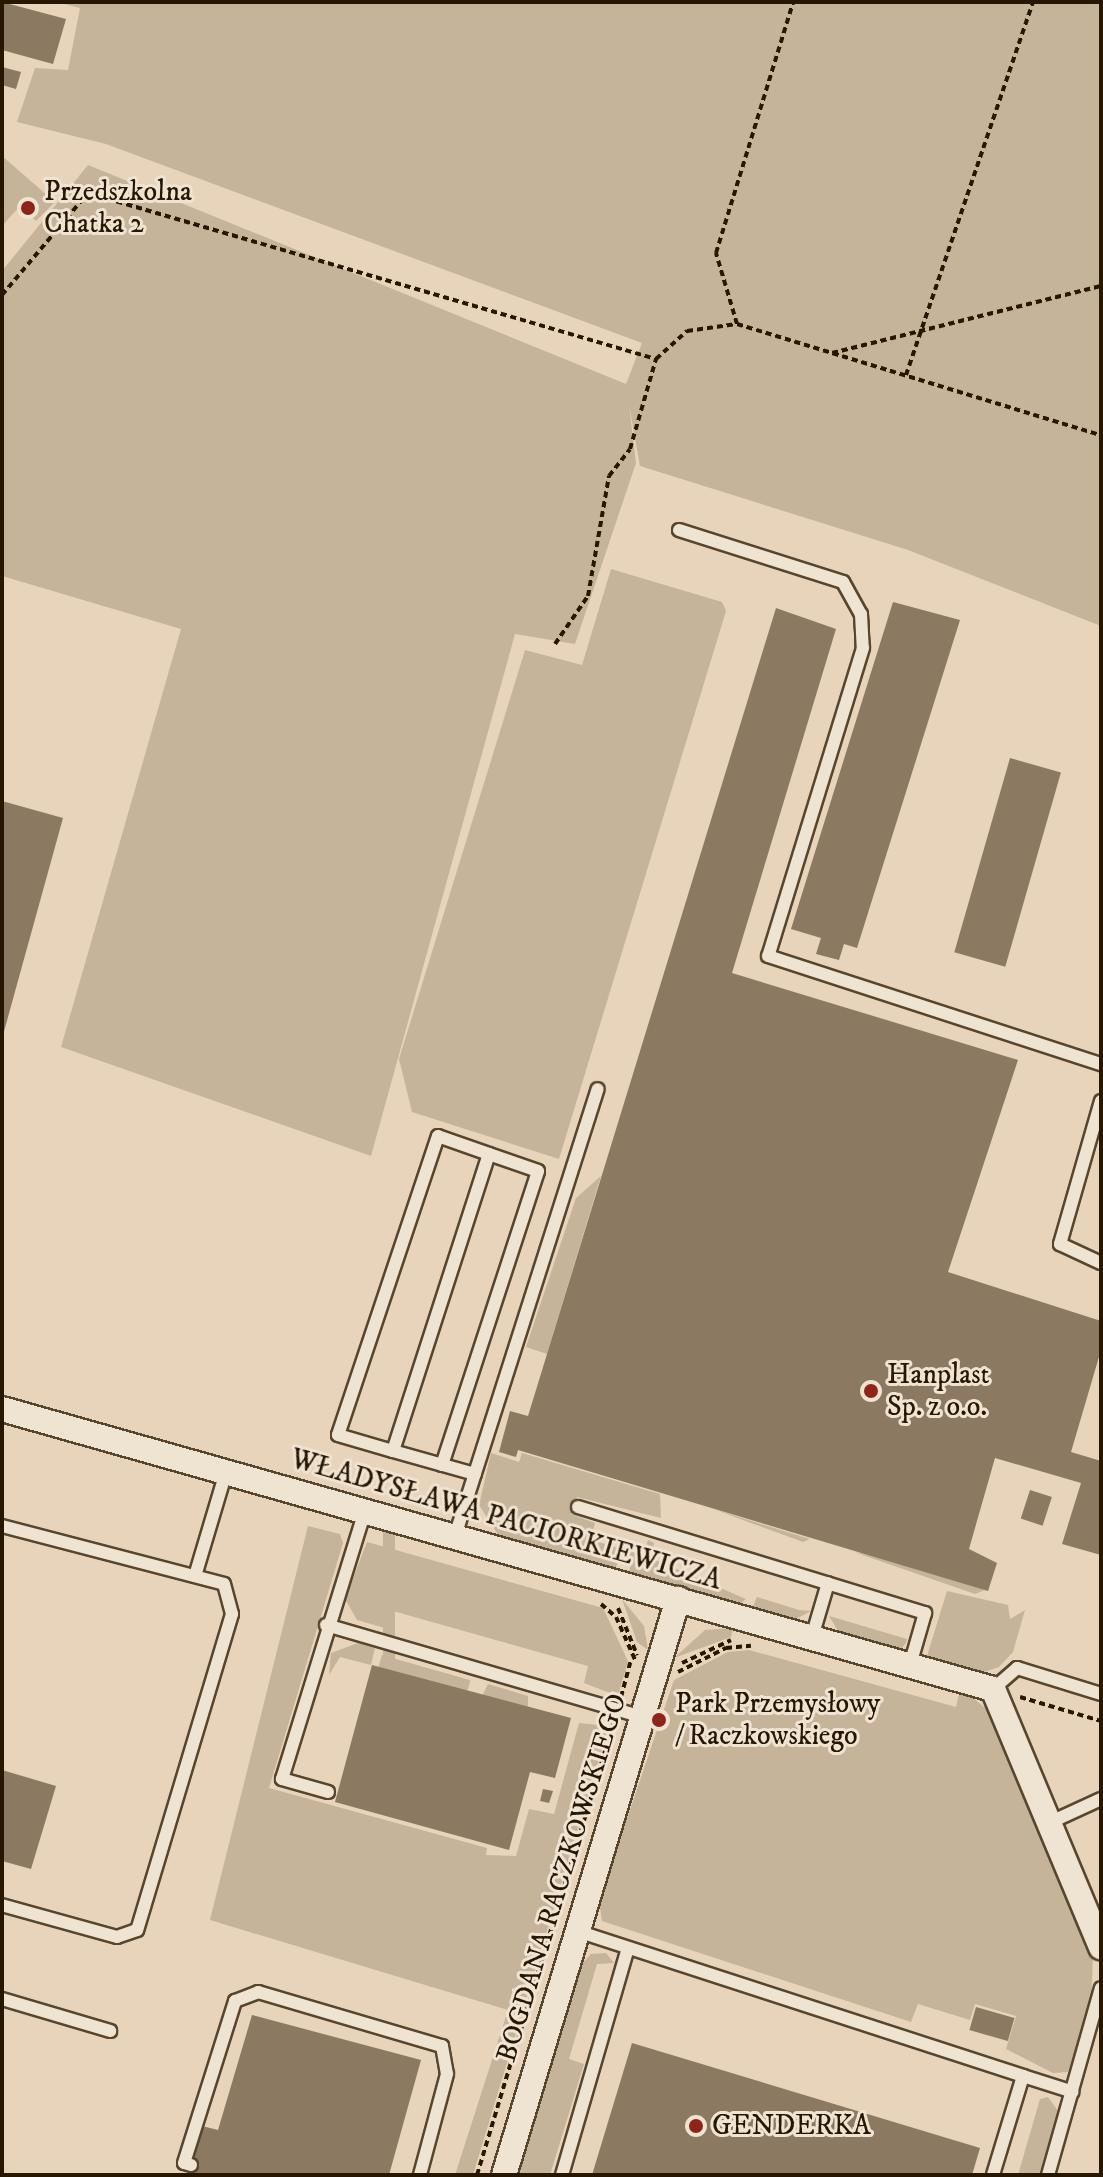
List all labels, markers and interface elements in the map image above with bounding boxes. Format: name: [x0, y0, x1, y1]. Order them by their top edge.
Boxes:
place label: Przedszkolna Chatka 2: [44, 175, 192, 241]
marker: Przedszkolna Chatka 2: [19, 199, 37, 217]
place label: Hanplast Sp. z o.o.: [887, 1358, 990, 1424]
marker: Hanplast Sp. z o.o.: [862, 1382, 880, 1400]
street label: WŁADYSŁAWA PACIORKIEWICZA: [287, 1442, 725, 1598]
place label: Park Przemysłowy / Raczkowskiego: [675, 1687, 880, 1753]
street label: BOGDANA RACZKOWSKIEGO: [490, 1690, 634, 2066]
marker: Park Przemysłowy / Raczkowskiego: [650, 1711, 668, 1729]
place label: GENDERKA: [712, 2109, 871, 2143]
marker: GENDERKA: [687, 2117, 705, 2135]

